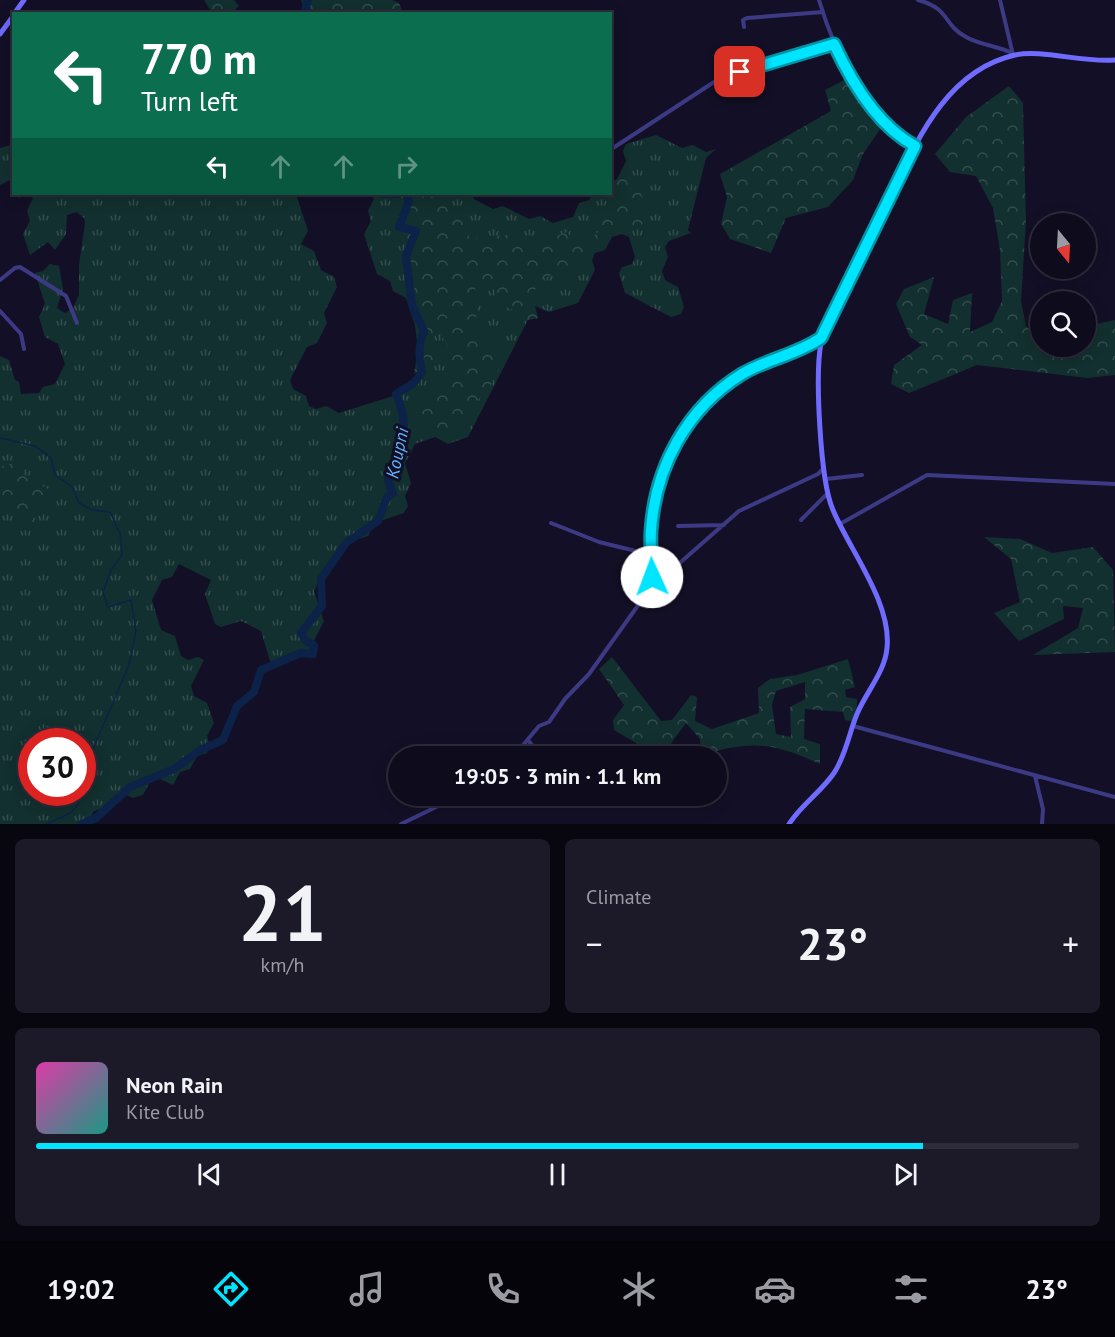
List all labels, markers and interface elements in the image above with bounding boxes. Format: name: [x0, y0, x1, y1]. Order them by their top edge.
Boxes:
text: 770 m: [141, 31, 257, 86]
icon: left: [42, 36, 120, 114]
pin: [714, 46, 765, 97]
icon: arrive: [723, 55, 756, 88]
text: Turn left: [141, 84, 238, 118]
icon: left: [201, 150, 234, 183]
icon: ahead: [264, 150, 297, 183]
icon: ahead: [327, 150, 360, 183]
icon: right: [390, 150, 423, 183]
north arrow: [1030, 213, 1096, 279]
map controls: [1030, 213, 1096, 357]
button: search: [1030, 291, 1096, 357]
water label: Koupni: [380, 424, 414, 480]
position arrow: [620, 545, 684, 609]
speed limit sign: 30: [18, 728, 96, 806]
text: 19:05 · 3 min · 1.1 km: [454, 762, 661, 790]
text: 21: [238, 862, 327, 963]
text: Climate: [586, 884, 652, 910]
text: 23°: [797, 914, 868, 972]
text: −: [586, 922, 603, 965]
text: +: [1062, 922, 1079, 965]
text: km/h: [261, 952, 304, 978]
text: Neon Rain: [126, 1071, 223, 1099]
text: Kite Club: [126, 1099, 204, 1125]
icon: previous: [193, 1158, 226, 1191]
icon: pause: [541, 1158, 574, 1191]
icon: next: [889, 1158, 922, 1191]
icon: directions: [210, 1268, 252, 1310]
icon: music: [346, 1268, 388, 1310]
icon: phone: [482, 1268, 524, 1310]
icon: climate: [618, 1268, 660, 1310]
icon: car: [754, 1268, 796, 1310]
icon: filters: [890, 1268, 932, 1310]
text: 19:02: [47, 1272, 116, 1306]
text: 23°: [1026, 1272, 1068, 1306]

